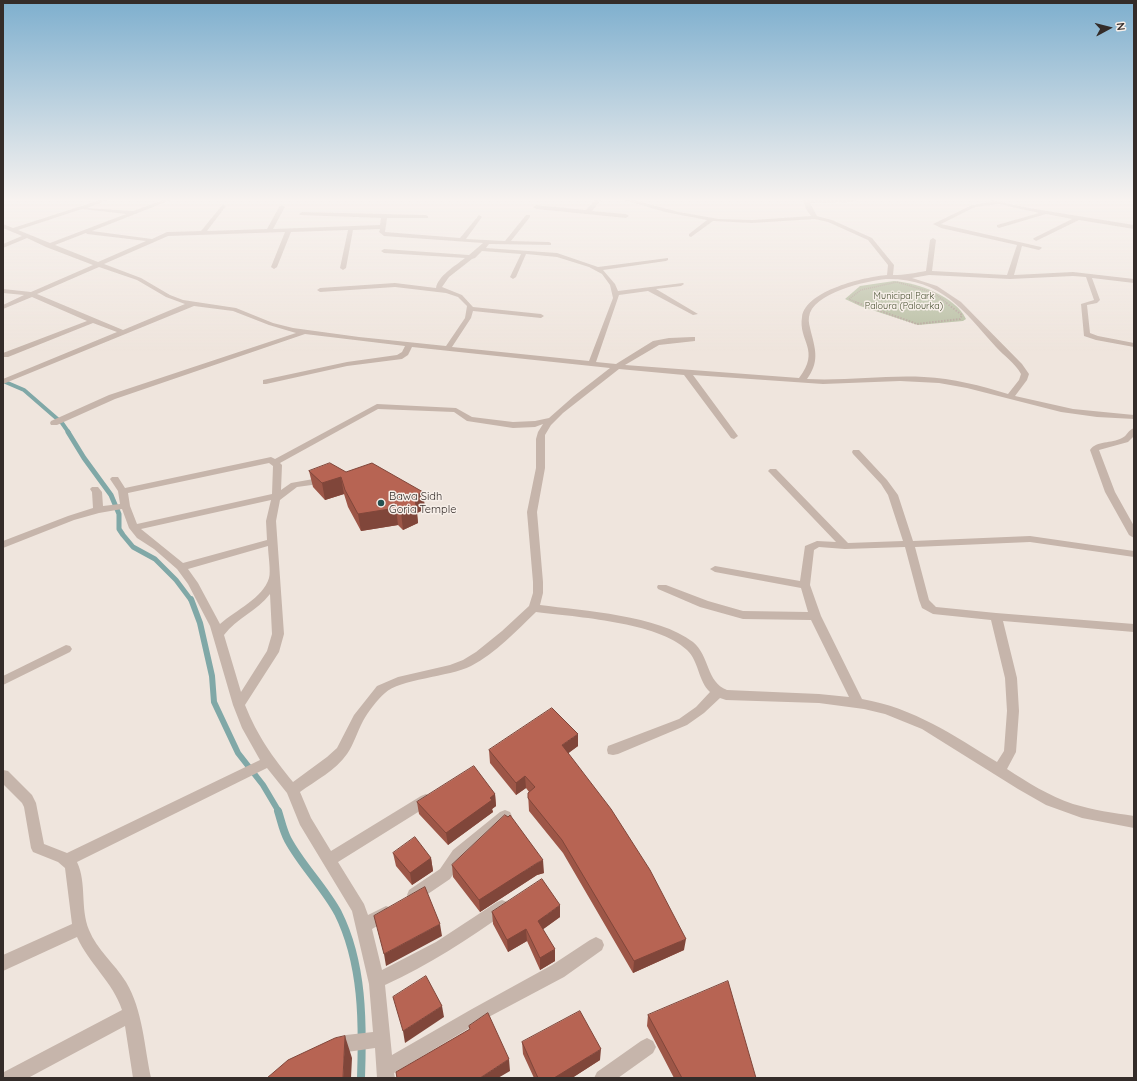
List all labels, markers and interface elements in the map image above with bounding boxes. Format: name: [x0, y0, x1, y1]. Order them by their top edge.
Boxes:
north arrow: [1089, 8, 1129, 48]
text: N: [1113, 22, 1128, 31]
park label: Municipal Park Paloura (Palourka): [865, 291, 943, 312]
place label: Bawa Sidh Goria Temple: [389, 490, 456, 516]
marker: Bawa Sidh Goria Temple: [376, 498, 386, 508]

